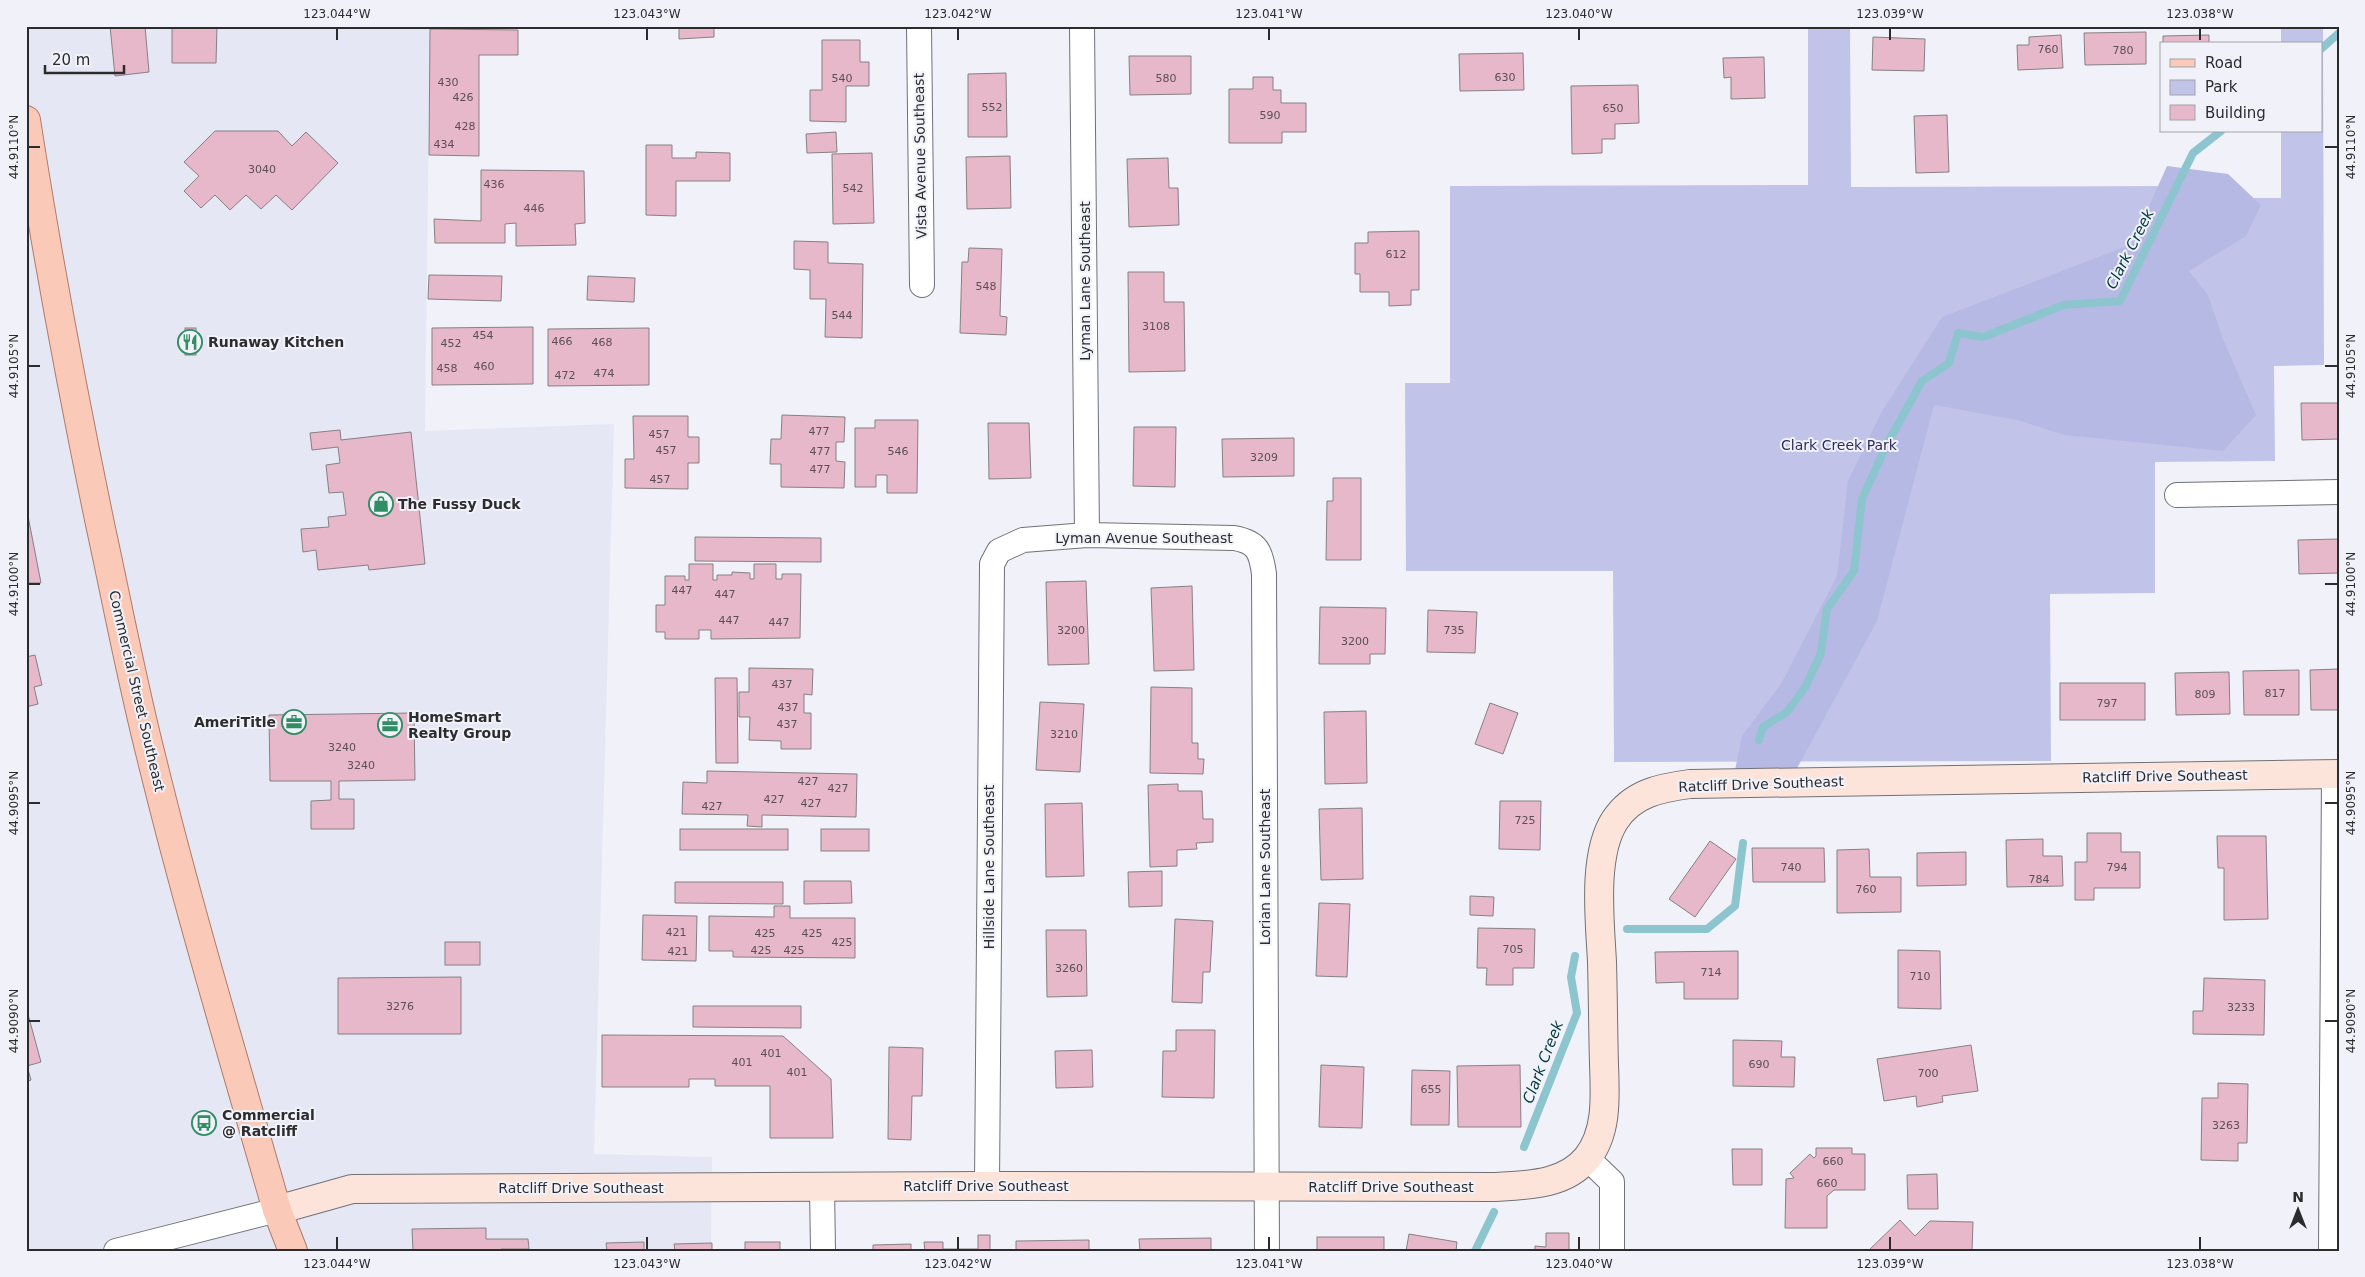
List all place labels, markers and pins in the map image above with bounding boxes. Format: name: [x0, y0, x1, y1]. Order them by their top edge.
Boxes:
restaurant icon: Runaway Kitchen: [177, 329, 203, 355]
place label: Runaway Kitchen: [208, 334, 344, 350]
shop icon: The Fussy Duck: [368, 491, 394, 517]
place label: The Fussy Duck: [398, 496, 521, 512]
office icon: AmeriTitle: [281, 709, 307, 735]
place label: HomeSmart Realty Group: [408, 709, 511, 741]
office icon: HomeSmart Realty Group: [377, 712, 403, 738]
place label: AmeriTitle: [194, 714, 276, 730]
place label: Commercial @ Ratcliff: [222, 1107, 315, 1139]
bus stop icon: Commercial @ Ratcliff: [191, 1110, 217, 1136]

